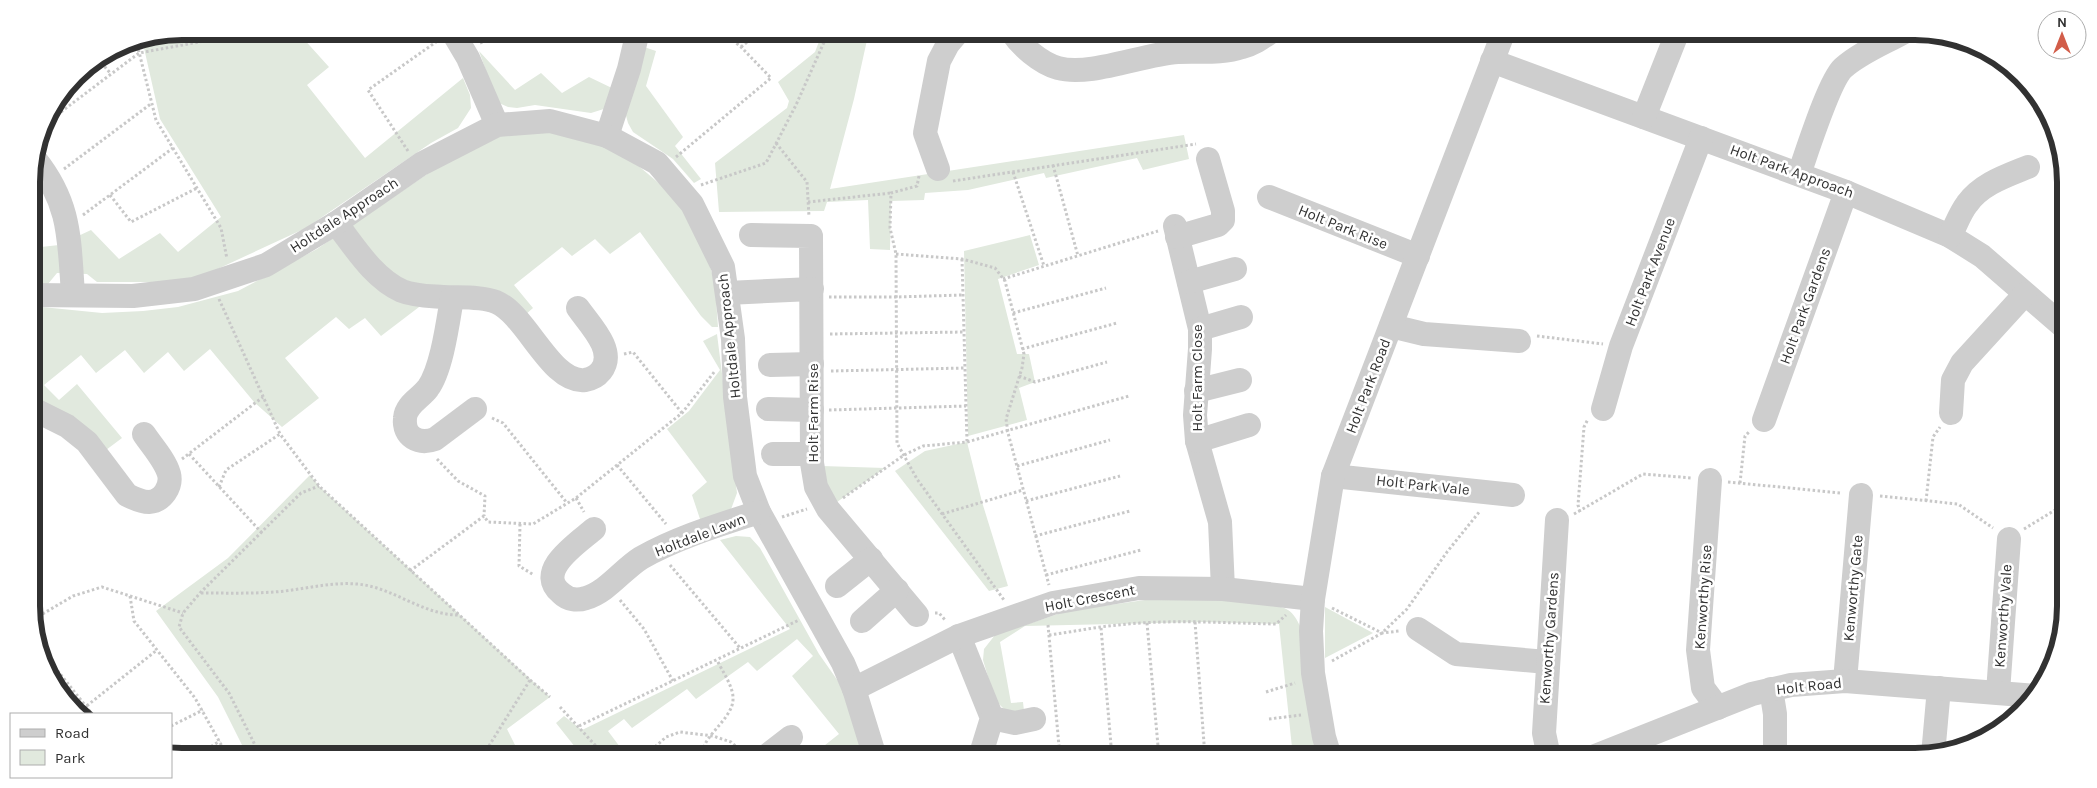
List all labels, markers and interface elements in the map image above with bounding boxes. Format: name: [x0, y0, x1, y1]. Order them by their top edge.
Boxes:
north arrow: [2037, 10, 2087, 60]
text: N: [2057, 14, 2067, 31]
street label: Holt Park Approach: [1728, 140, 1856, 202]
street label: Holtdale Approach: [286, 173, 402, 257]
street label: Holt Park Rise: [1296, 201, 1390, 253]
street label: Holt Park Avenue: [1621, 215, 1679, 329]
street label: Holt Park Gardens: [1776, 245, 1834, 367]
street label: Holtdale Approach: [713, 273, 745, 399]
street label: Holt Farm Close: [1188, 324, 1206, 432]
street label: Holt Park Road: [1342, 336, 1394, 436]
street label: Holt Farm Rise: [804, 363, 822, 463]
street label: Holt Park Vale: [1375, 471, 1471, 499]
street label: Holtdale Lawn: [652, 509, 748, 561]
street label: Kenworthy Gate: [1839, 534, 1867, 642]
street label: Kenworthy Rise: [1690, 544, 1716, 650]
street label: Kenworthy Vale: [1990, 564, 2016, 668]
street label: Kenworthy Gardens: [1535, 571, 1563, 705]
street label: Holt Crescent: [1043, 580, 1137, 616]
street label: Holt Road: [1775, 674, 1843, 698]
legend: [10, 713, 172, 778]
text: Road: [55, 724, 90, 742]
text: Park: [55, 749, 85, 767]

